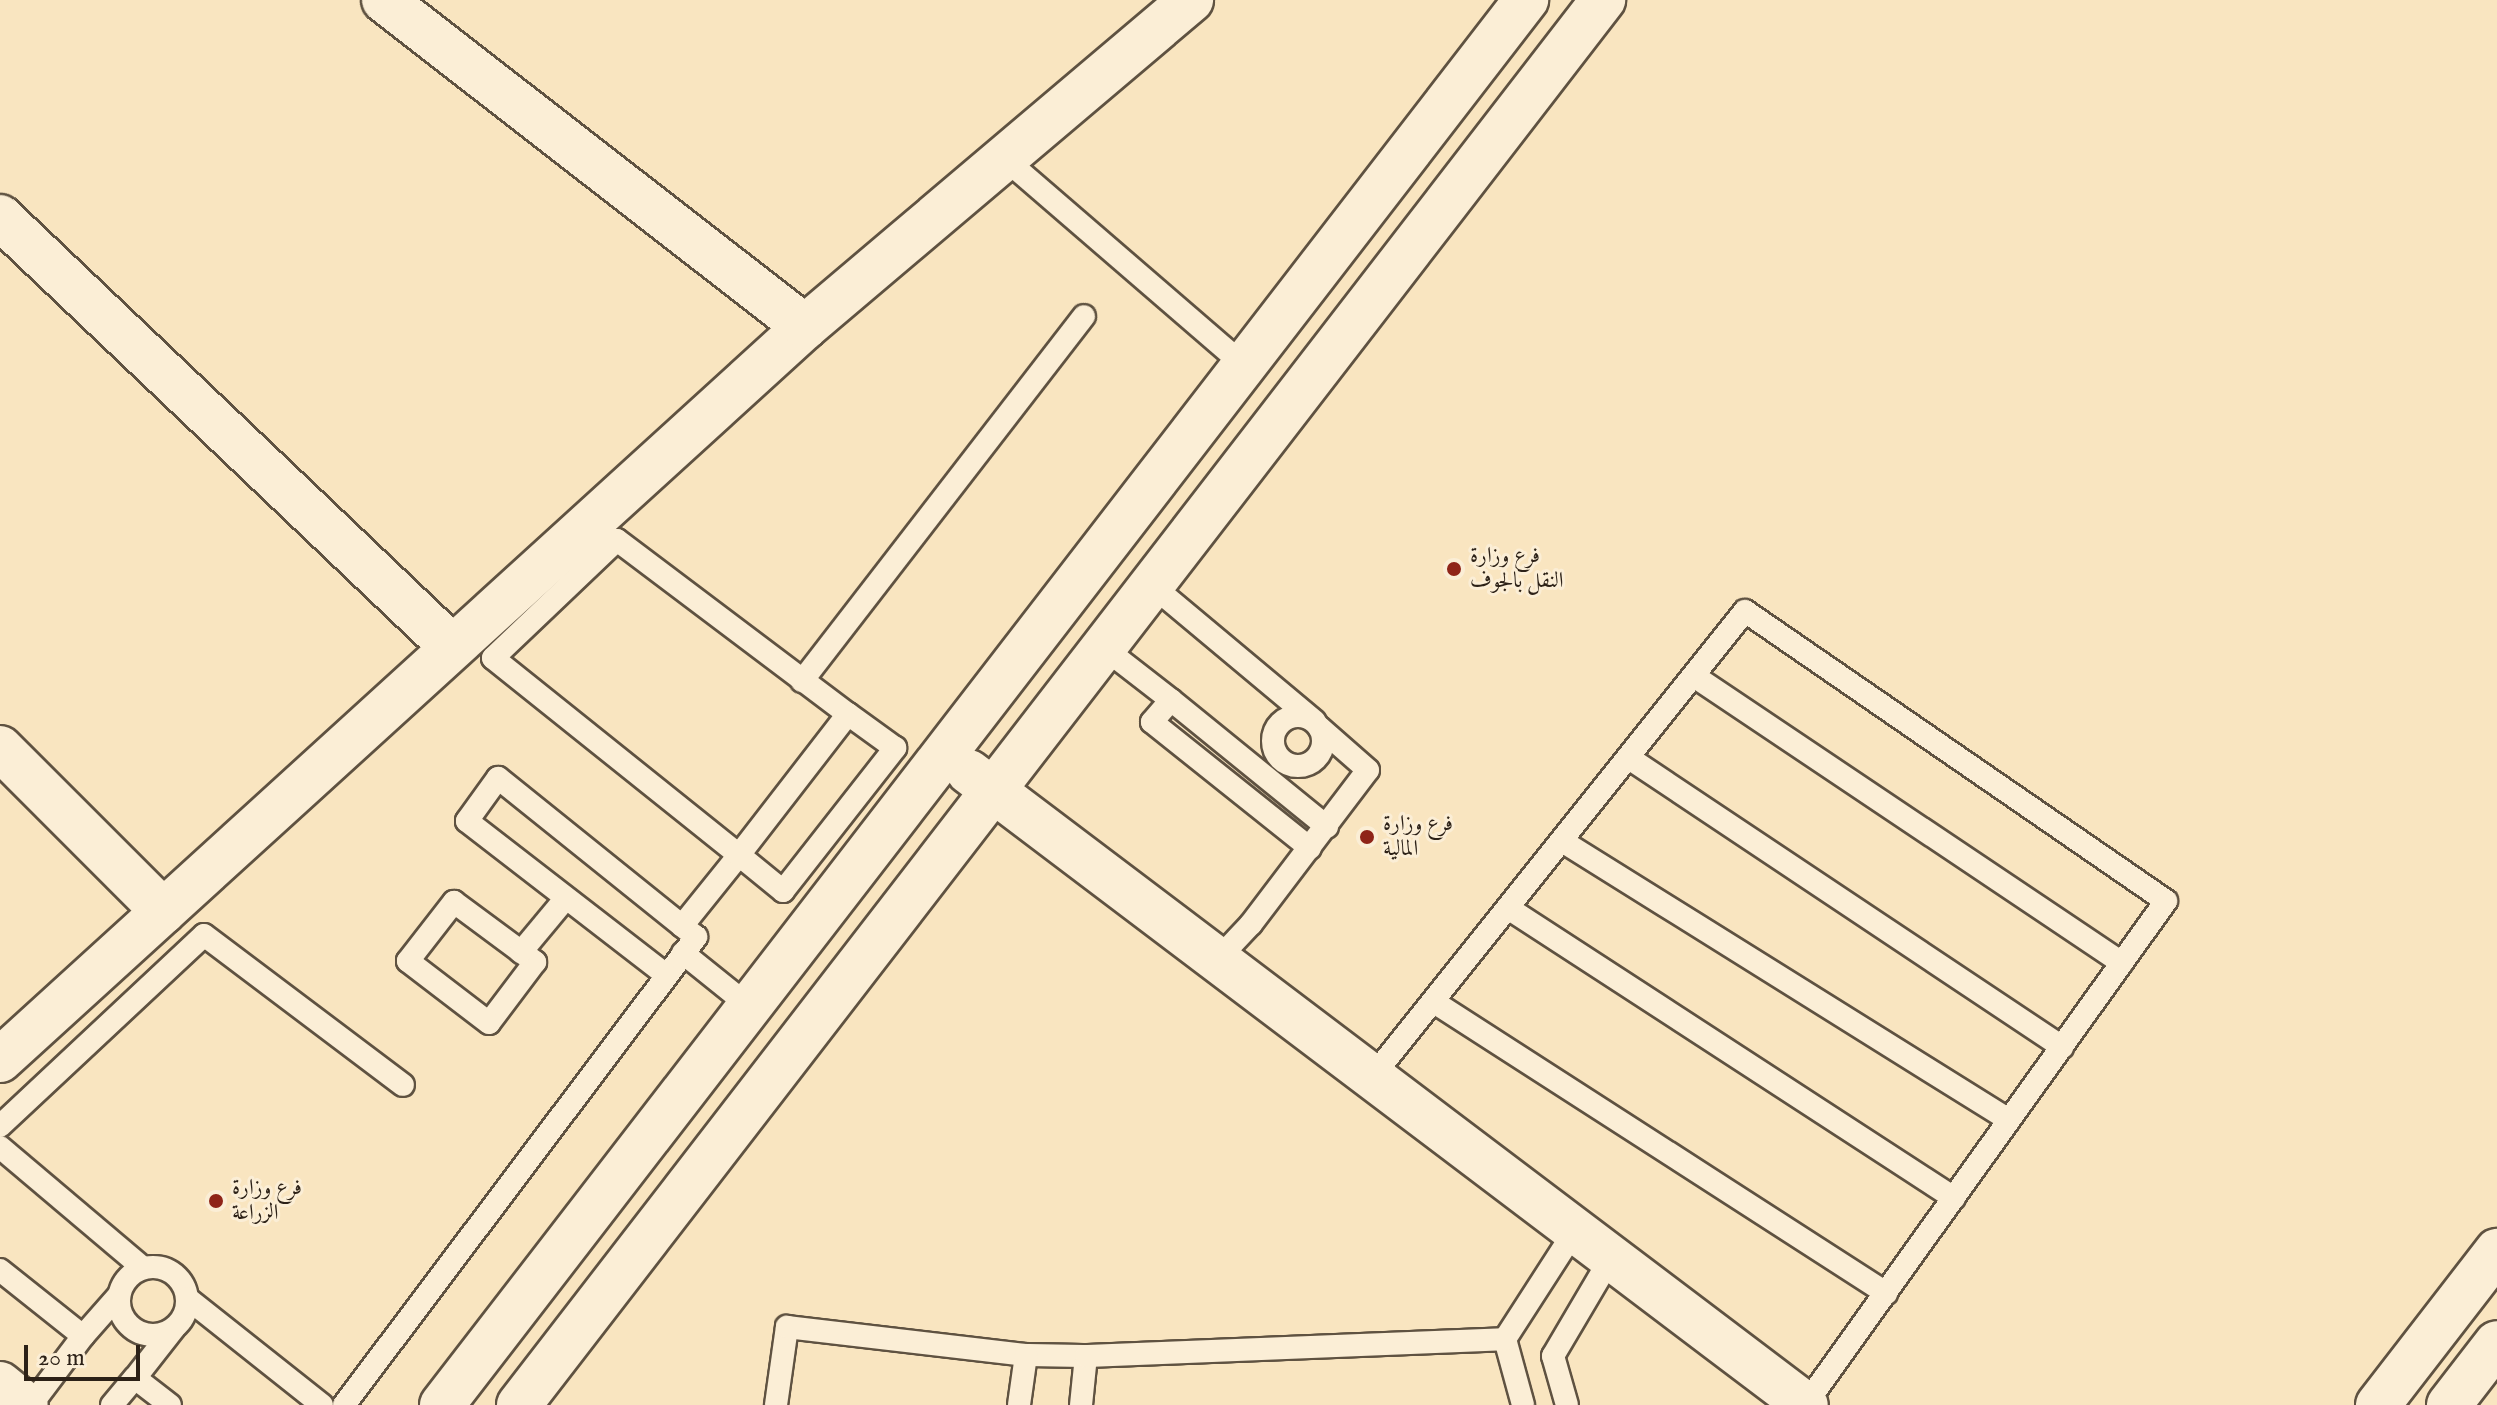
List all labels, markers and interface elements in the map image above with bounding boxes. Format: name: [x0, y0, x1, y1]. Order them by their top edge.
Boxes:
place label: فرع وزارة النقل بالجوف: [1470, 543, 1564, 594]
marker: فرع وزارة النقل بالجوف: [1445, 560, 1463, 578]
place label: فرع وزارة المالية: [1383, 811, 1453, 862]
marker: فرع وزارة المالية: [1358, 828, 1376, 846]
place label: فرع وزارة الزراعة: [232, 1175, 302, 1226]
marker: فرع وزارة الزراعة: [207, 1192, 225, 1210]
scale bar: [28, 1329, 144, 1379]
text: 20 m: [38, 1343, 85, 1374]

